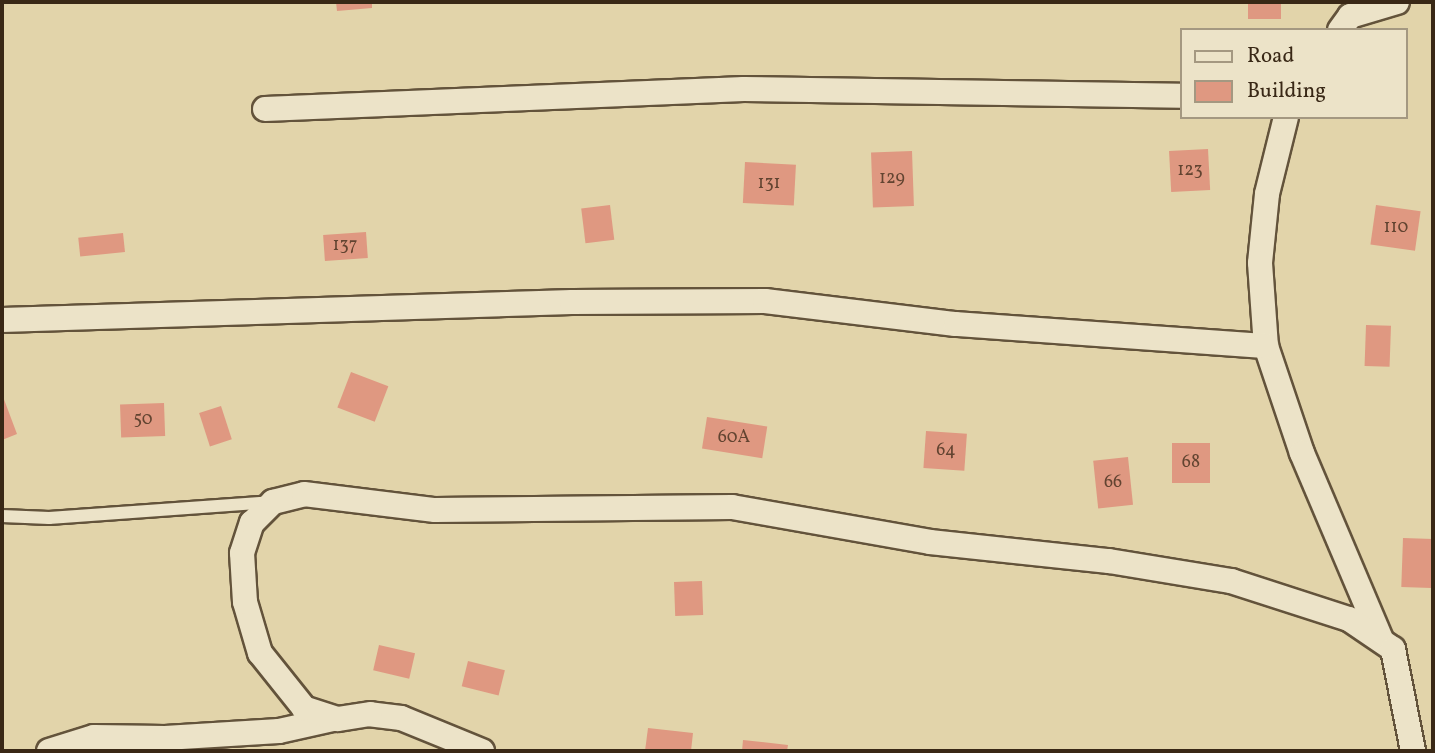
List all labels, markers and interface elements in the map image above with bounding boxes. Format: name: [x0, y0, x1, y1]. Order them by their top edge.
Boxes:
legend: [1180, 28, 1407, 119]
text: Road: [1247, 42, 1294, 71]
text: Building: [1247, 77, 1326, 106]
house number: 123: [1177, 160, 1203, 182]
house number: 129: [879, 168, 905, 190]
house number: 131: [757, 173, 781, 195]
house number: 110: [1384, 217, 1408, 239]
house number: 137: [333, 235, 357, 257]
house number: 50: [133, 409, 153, 431]
house number: 60А: [718, 427, 750, 449]
house number: 64: [936, 440, 956, 462]
house number: 68: [1182, 452, 1200, 474]
house number: 66: [1104, 472, 1122, 494]

